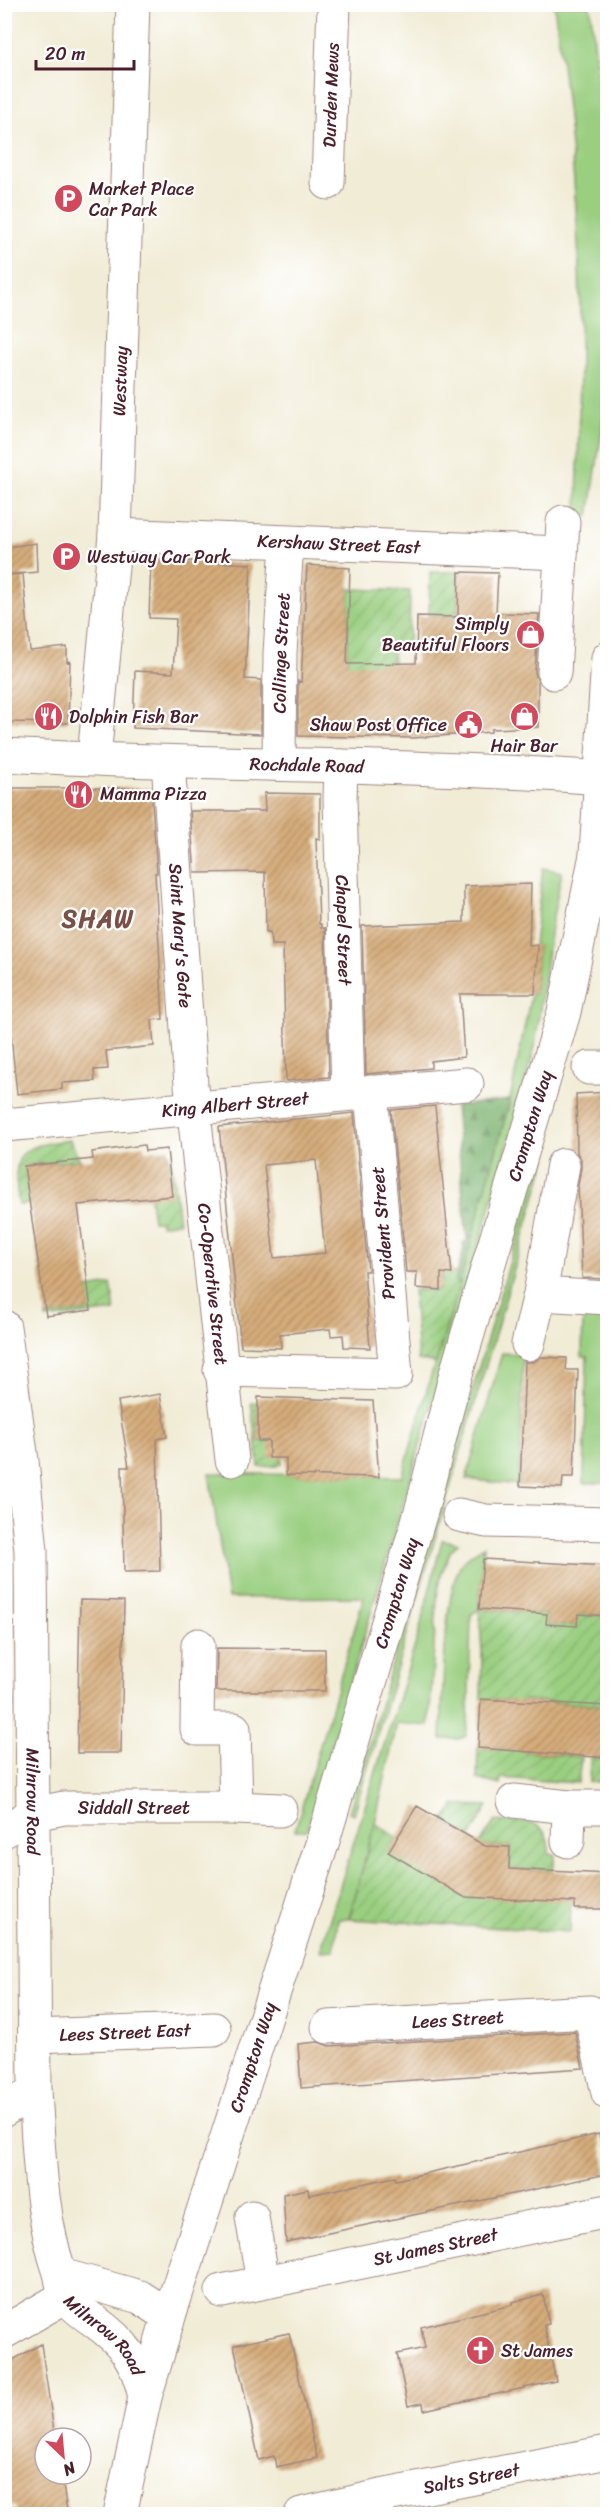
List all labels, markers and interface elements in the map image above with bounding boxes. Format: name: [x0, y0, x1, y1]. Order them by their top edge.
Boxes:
scale bar: [36, 33, 134, 71]
text: 20 m: [45, 38, 85, 70]
street label: Durden Mews: [313, 41, 349, 148]
place label: Market Place Car Park: [89, 173, 194, 226]
parking icon: Market Place Car Park: [52, 183, 84, 215]
street label: Westway: [103, 345, 137, 417]
street label: Kershaw Street East: [257, 525, 422, 563]
parking icon: Westway Car Park: [50, 541, 82, 573]
place label: Westway Car Park: [87, 541, 231, 573]
street label: Collinge Street: [263, 592, 300, 714]
place label: Simply Beautiful Floors: [382, 608, 510, 661]
shop icon: Simply Beautiful Floors: [514, 618, 546, 650]
restaurant icon: Dolphin Fish Bar: [32, 701, 64, 733]
place label: Dolphin Fish Bar: [69, 701, 199, 733]
shop icon: Hair Bar: [508, 701, 540, 733]
place label: Shaw Post Office: [310, 709, 447, 741]
public building icon: Shaw Post Office: [452, 709, 484, 741]
place label: Hair Bar: [491, 730, 559, 762]
street label: Rochdale Road: [249, 748, 366, 783]
restaurant icon: Mamma Pizza: [63, 778, 95, 810]
place label: Mamma Pizza: [100, 778, 207, 810]
street label: Saint Mary's Gate: [159, 862, 201, 1009]
street label: Chapel Street: [326, 874, 361, 986]
district label: SHAW: [61, 898, 134, 940]
street label: Crompton Way: [498, 1066, 562, 1185]
street label: King Albert Street: [160, 1082, 311, 1127]
street label: Provident Street: [361, 1165, 405, 1301]
street label: Co-Operative Street: [188, 1201, 238, 1367]
street label: Crompton Way: [365, 1533, 429, 1653]
street label: Milnrow Road: [16, 1748, 49, 1856]
street label: Siddall Street: [78, 1792, 190, 1824]
street label: Crompton Way: [220, 1997, 286, 2117]
street label: Lees Street: [411, 2001, 505, 2038]
street label: Lees Street East: [59, 2014, 192, 2051]
street label: St James Street: [370, 2218, 501, 2275]
street label: Milnrow Road: [55, 2287, 154, 2382]
church icon: St James: [464, 2335, 496, 2367]
place label: St James: [501, 2335, 573, 2367]
north arrow: [33, 2426, 93, 2486]
text: N: [57, 2453, 82, 2485]
street label: Salts Street: [420, 2453, 523, 2504]

